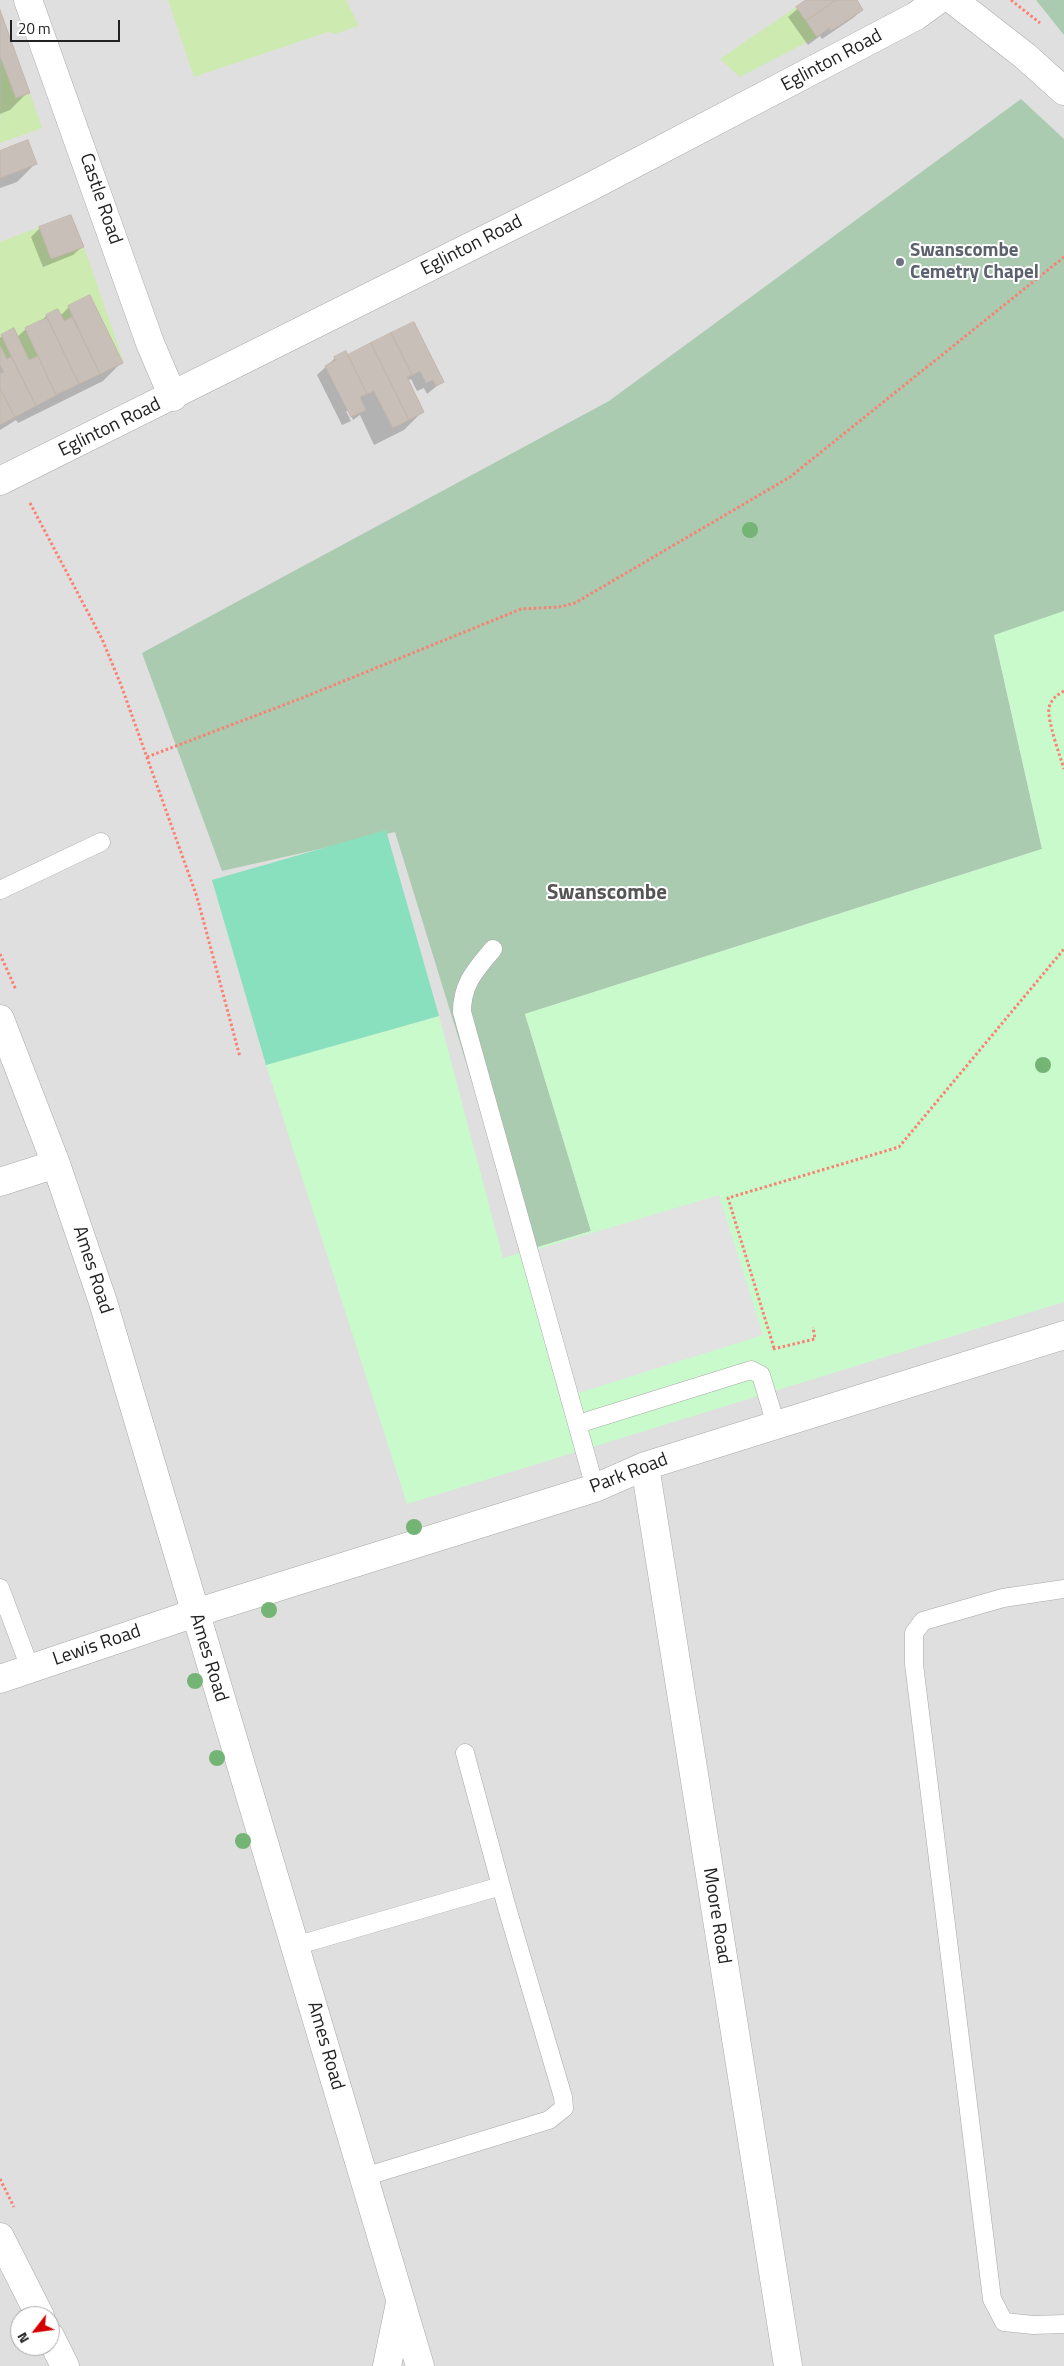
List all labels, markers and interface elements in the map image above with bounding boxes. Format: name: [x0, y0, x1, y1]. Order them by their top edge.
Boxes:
scale bar: [12, 10, 122, 42]
text: 20 m: [18, 17, 51, 40]
street label: Eglinton Road: [778, 25, 886, 97]
street label: Castle Road: [74, 151, 126, 247]
street label: Eglinton Road: [417, 211, 527, 281]
place label: Swanscombe Cemetry Chapel: [910, 240, 1039, 284]
marker: Swanscombe Cemetry Chapel: [894, 256, 906, 268]
street label: Eglinton Road: [55, 393, 165, 463]
district label: Swanscombe: [547, 881, 667, 907]
street label: Ames Road: [67, 1223, 117, 1317]
street label: Park Road: [587, 1449, 671, 1499]
street label: Ames Road: [184, 1611, 232, 1705]
street label: Lewis Road: [50, 1620, 144, 1672]
street label: Moore Road: [697, 1866, 735, 1966]
street label: Ames Road: [302, 1999, 348, 2093]
north arrow: [10, 2306, 60, 2356]
text: N: [11, 2329, 34, 2348]

